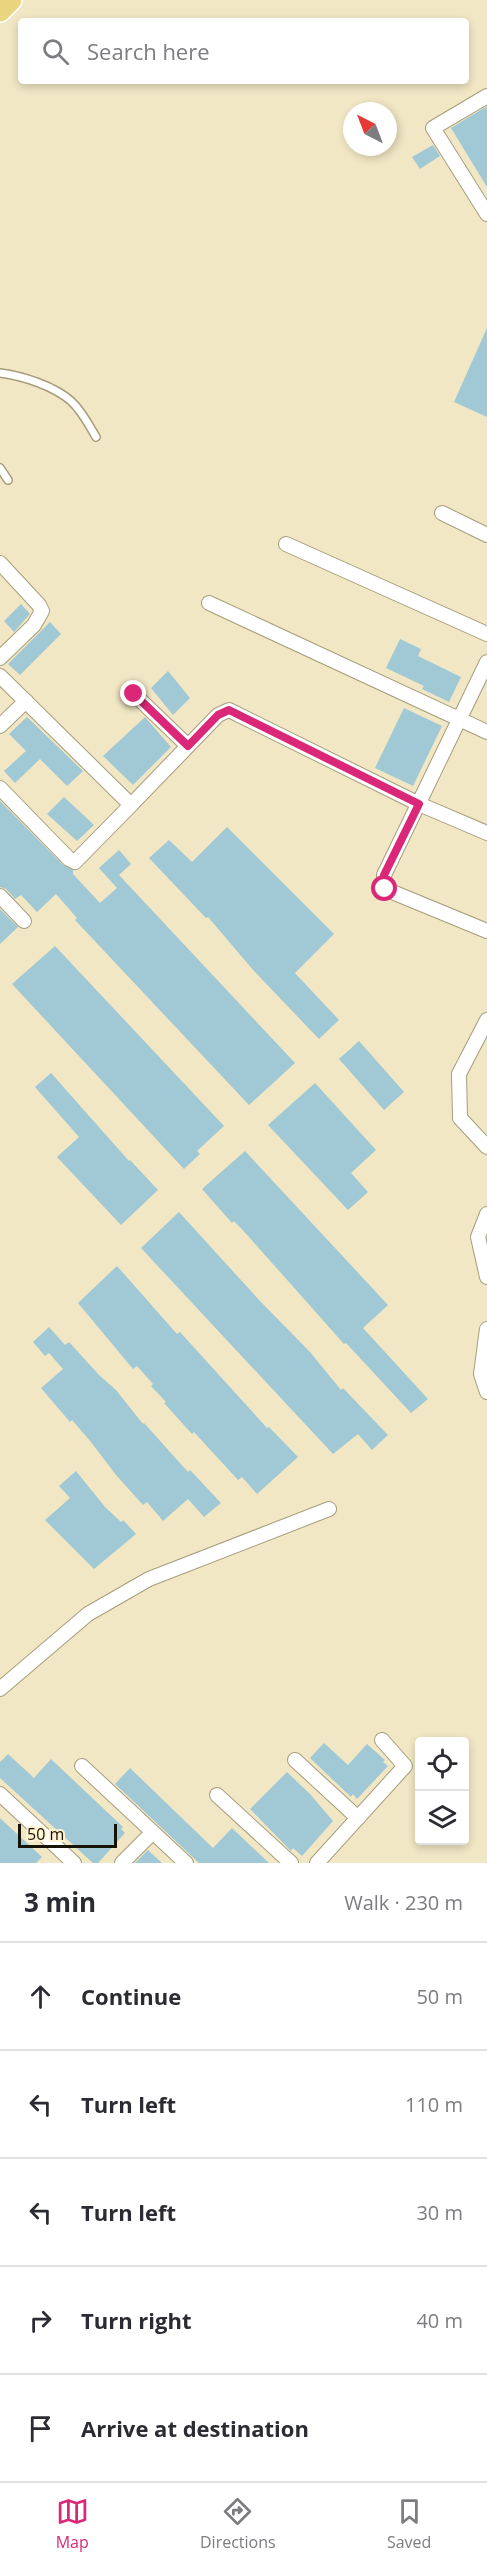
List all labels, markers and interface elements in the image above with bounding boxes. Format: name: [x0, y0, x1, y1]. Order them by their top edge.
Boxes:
search box: [18, 18, 469, 84]
icon: search: [39, 35, 72, 68]
text: Search here: [87, 36, 210, 66]
north arrow: [343, 102, 397, 156]
route end: [120, 680, 146, 706]
route start: [371, 875, 397, 901]
map controls: [415, 1737, 469, 1845]
button: locate: [415, 1737, 469, 1791]
button: layers: [415, 1791, 469, 1845]
scale bar: [18, 1821, 117, 1848]
text: 50 m: [27, 1823, 64, 1845]
text: 3 min: [24, 1884, 96, 1920]
text: Walk · 230 m: [344, 1889, 463, 1916]
icon: ahead: [24, 1980, 57, 2013]
text: Continue: [81, 1981, 181, 2011]
text: 50 m: [416, 1983, 463, 2010]
icon: left: [24, 2088, 57, 2121]
text: Turn left: [81, 2089, 176, 2119]
text: 110 m: [405, 2091, 463, 2118]
icon: left: [24, 2196, 57, 2229]
text: Turn left: [81, 2197, 176, 2227]
text: 30 m: [416, 2199, 463, 2226]
icon: right: [24, 2304, 57, 2337]
text: Turn right: [81, 2305, 192, 2335]
text: 40 m: [416, 2307, 463, 2334]
icon: arrive: [24, 2412, 57, 2445]
text: Arrive at destination: [81, 2413, 309, 2443]
tab: Map: [56, 2495, 89, 2553]
tab: Directions: [200, 2495, 276, 2553]
tab: Saved: [387, 2495, 431, 2553]

